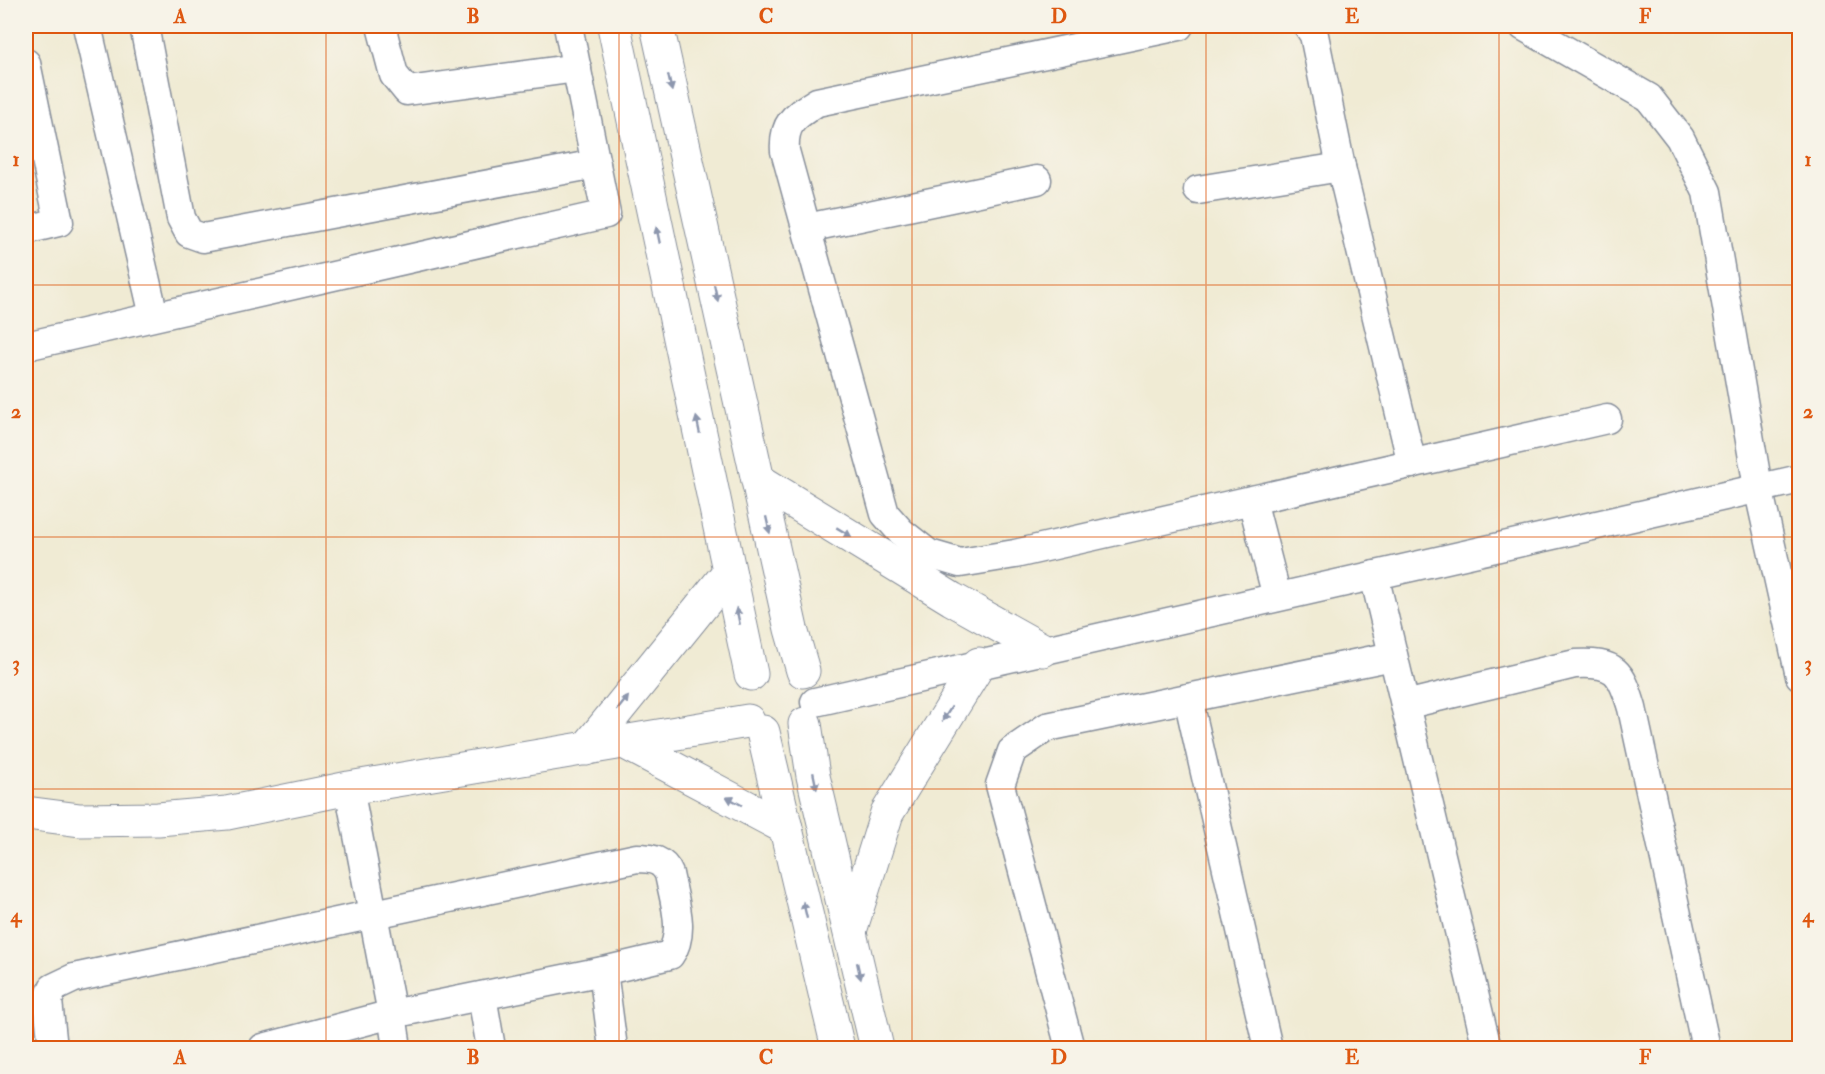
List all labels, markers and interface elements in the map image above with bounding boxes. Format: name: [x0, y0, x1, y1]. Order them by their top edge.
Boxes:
text: A: [173, 4, 187, 29]
text: B: [466, 4, 480, 29]
text: C: [759, 4, 773, 29]
text: D: [1051, 4, 1067, 29]
text: E: [1345, 4, 1360, 29]
text: F: [1639, 4, 1652, 29]
one-way arrow: [665, 73, 675, 92]
text: 1: [12, 147, 20, 172]
text: 1: [1804, 147, 1812, 172]
one-way arrow: [653, 225, 662, 244]
one-way arrow: [712, 284, 722, 303]
text: 2: [11, 399, 21, 424]
text: 2: [1803, 399, 1813, 424]
one-way arrow: [693, 416, 702, 435]
one-way arrow: [763, 516, 773, 534]
one-way arrow: [836, 527, 853, 537]
one-way arrow: [733, 607, 743, 626]
text: 3: [12, 651, 20, 676]
text: 3: [1804, 651, 1812, 676]
one-way arrow: [616, 696, 628, 711]
one-way arrow: [941, 705, 953, 721]
one-way arrow: [811, 772, 820, 791]
one-way arrow: [725, 796, 742, 806]
one-way arrow: [800, 900, 809, 919]
text: 4: [10, 903, 23, 928]
text: 4: [1802, 903, 1815, 928]
one-way arrow: [855, 962, 864, 981]
text: A: [173, 1045, 187, 1070]
text: B: [466, 1045, 480, 1070]
text: C: [759, 1045, 773, 1070]
text: D: [1051, 1045, 1067, 1070]
text: E: [1345, 1045, 1360, 1070]
text: F: [1639, 1045, 1652, 1070]

